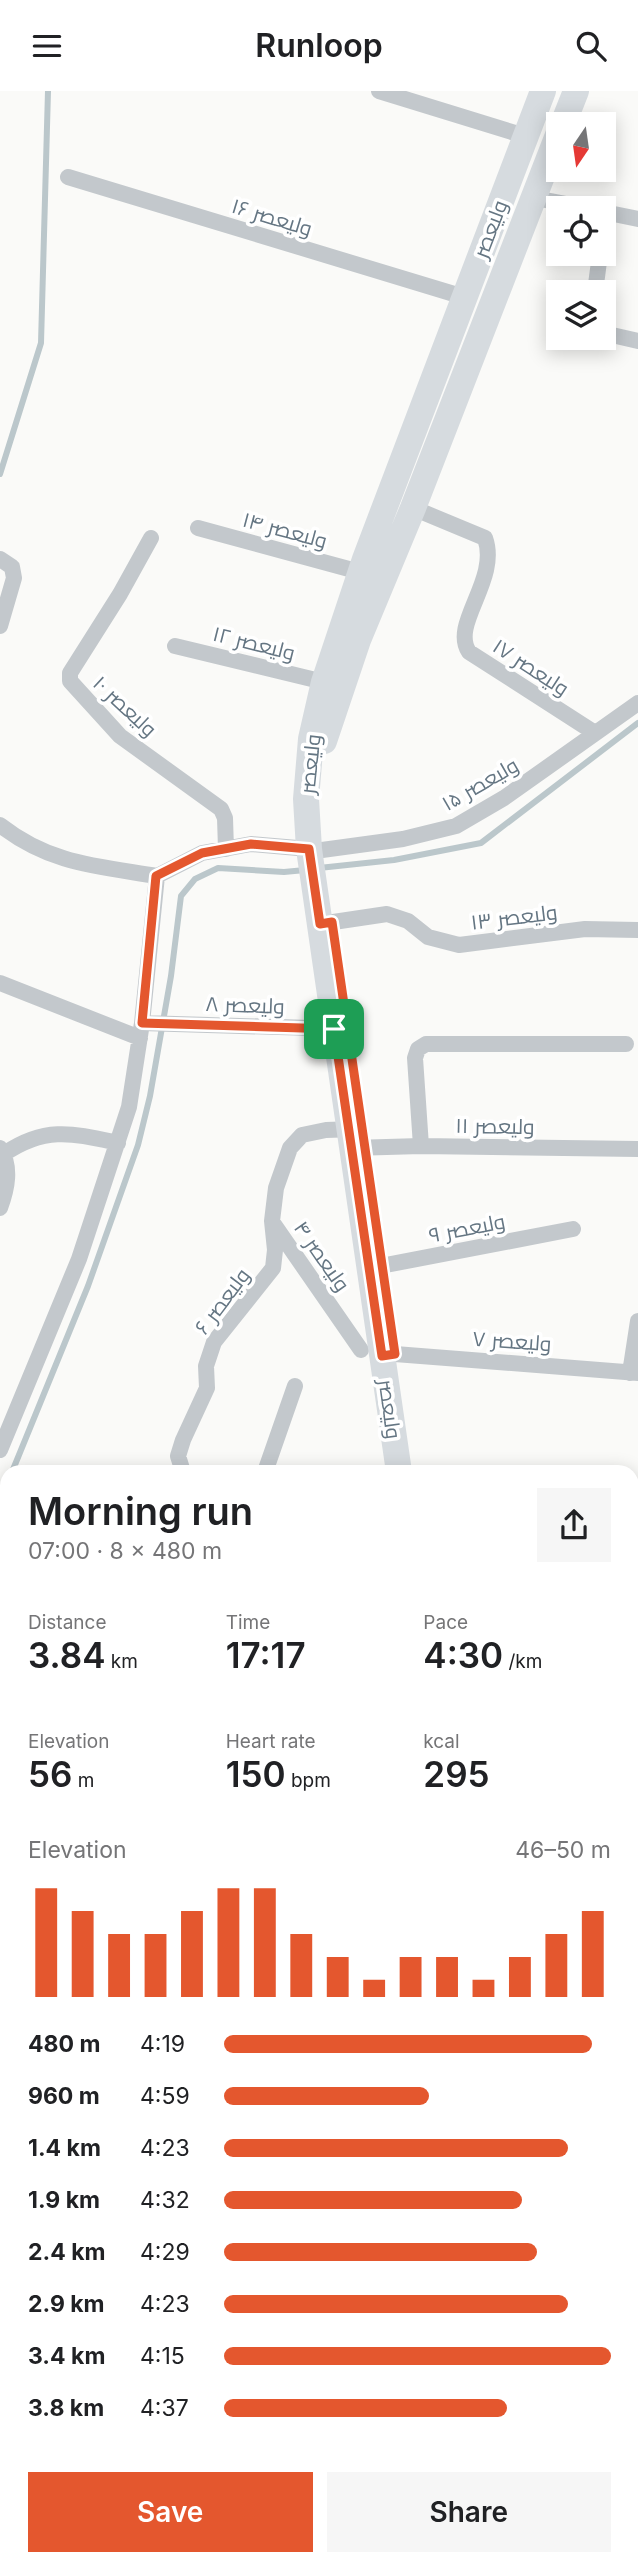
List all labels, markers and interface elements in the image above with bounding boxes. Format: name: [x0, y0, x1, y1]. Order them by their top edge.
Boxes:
text: Runloop: [255, 26, 383, 65]
icon: menu: [28, 27, 66, 65]
icon: search: [572, 27, 610, 65]
north arrow: [546, 112, 616, 182]
map controls: [546, 112, 616, 350]
street label: ولیعصر ۱۶: [229, 193, 315, 241]
street label: ولیعصر: [467, 196, 512, 263]
button: locate: [546, 196, 616, 266]
button: layers: [546, 280, 616, 350]
street label: ولیعصر ۱۴: [240, 507, 330, 553]
street label: ولیعصر ۱۲: [210, 621, 298, 665]
street label: ولیعصر ۱۷: [488, 633, 574, 701]
street label: ولیعصر ۱۰: [88, 670, 162, 742]
street label: ولیعصر: [294, 733, 326, 796]
street label: ولیعصر ۱۵: [437, 752, 523, 816]
street label: ولیعصر ۱۳: [469, 899, 559, 935]
street label: ولیعصر ۸: [205, 991, 285, 1019]
pin: [304, 999, 364, 1059]
icon: arrive: [315, 1010, 353, 1048]
street label: ولیعصر ۱۱: [455, 1113, 535, 1139]
street label: ولیعصر ۹: [427, 1208, 507, 1248]
street label: ولیعصر ۴: [289, 1216, 355, 1296]
street label: ولیعصر ۶: [189, 1263, 255, 1339]
street label: ولیعصر ۷: [472, 1326, 552, 1356]
street label: ولیعصر: [373, 1376, 407, 1441]
text: Morning run: [28, 1488, 253, 1534]
button: share: [537, 1488, 611, 1562]
text: 07:00 · 8 × 480 m: [28, 1537, 222, 1565]
text: Distance: [28, 1611, 106, 1634]
text: Time: [226, 1611, 270, 1634]
text: Pace: [423, 1611, 468, 1634]
text: 3.84: [28, 1634, 105, 1676]
text: 17:17: [226, 1634, 306, 1676]
text: 4:30: [423, 1634, 503, 1676]
text: km: [105, 1650, 138, 1673]
text: /km: [503, 1650, 542, 1673]
text: Elevation: [28, 1730, 109, 1753]
text: Heart rate: [226, 1730, 316, 1753]
text: kcal: [423, 1730, 460, 1753]
text: 56: [28, 1753, 72, 1795]
text: 150: [226, 1753, 286, 1795]
text: 295: [423, 1753, 490, 1795]
text: m: [72, 1769, 94, 1792]
text: bpm: [286, 1769, 331, 1792]
text: Elevation: [28, 1836, 127, 1864]
text: 46–50 m: [515, 1836, 611, 1864]
text: 480 m: [28, 2030, 100, 2058]
text: 4:19: [140, 2030, 185, 2058]
text: 960 m: [28, 2082, 100, 2110]
text: 4:59: [140, 2082, 190, 2110]
text: 1.4 km: [28, 2134, 101, 2162]
text: 4:23: [140, 2134, 190, 2162]
text: 1.9 km: [28, 2186, 100, 2214]
text: 4:32: [140, 2186, 190, 2214]
text: 2.4 km: [28, 2238, 106, 2266]
text: 4:29: [140, 2238, 190, 2266]
text: 2.9 km: [28, 2290, 105, 2318]
text: 4:23: [140, 2290, 190, 2318]
text: 3.4 km: [28, 2342, 105, 2370]
text: 4:15: [140, 2342, 185, 2370]
text: 3.8 km: [28, 2394, 104, 2422]
text: 4:37: [140, 2394, 189, 2422]
button: Save: [28, 2472, 313, 2552]
button: Share: [327, 2472, 611, 2552]

